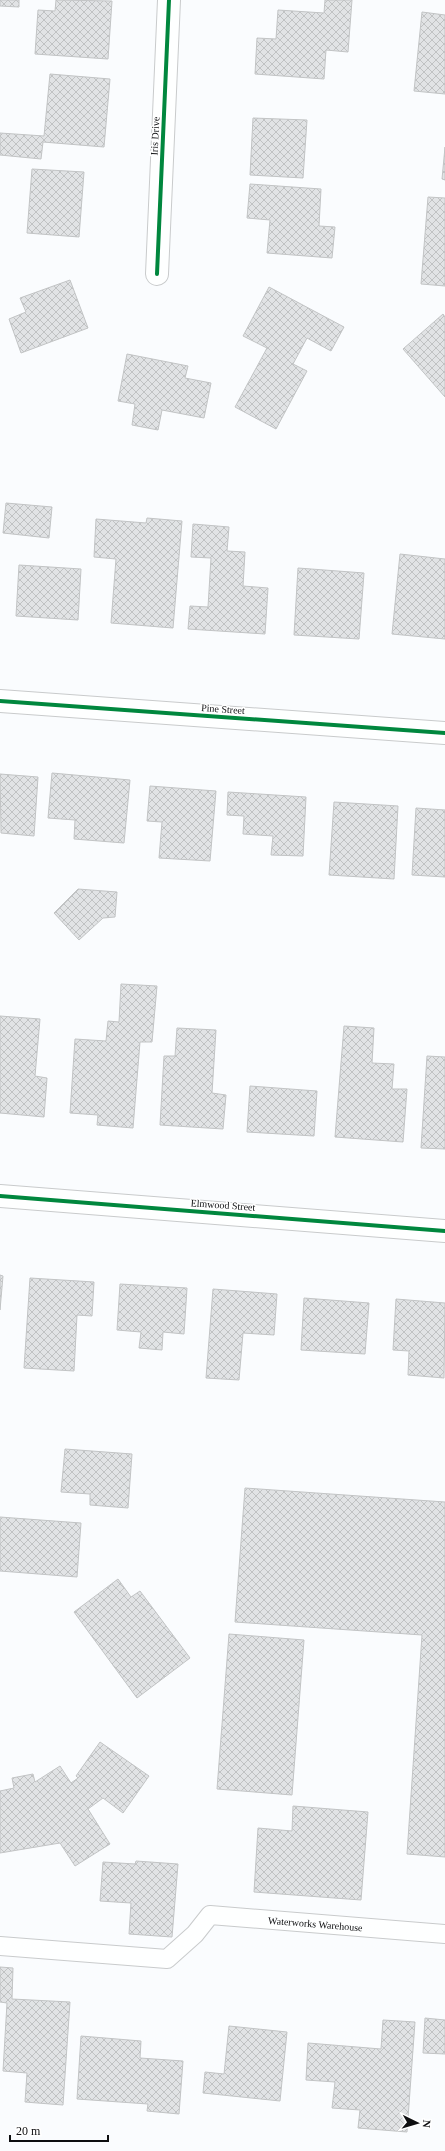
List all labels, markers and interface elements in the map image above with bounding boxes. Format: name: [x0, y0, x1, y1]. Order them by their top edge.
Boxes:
street label: Iris Drive: [148, 116, 162, 156]
street label: Pine Street: [201, 702, 245, 716]
street label: Elmwood Street: [190, 1197, 256, 1213]
street label: Waterworks Warehouse: [268, 1914, 364, 1933]
north arrow: [397, 2103, 437, 2143]
scale bar: [10, 2117, 108, 2143]
text: N: [421, 2119, 433, 2128]
text: 20 m: [16, 2124, 41, 2138]

